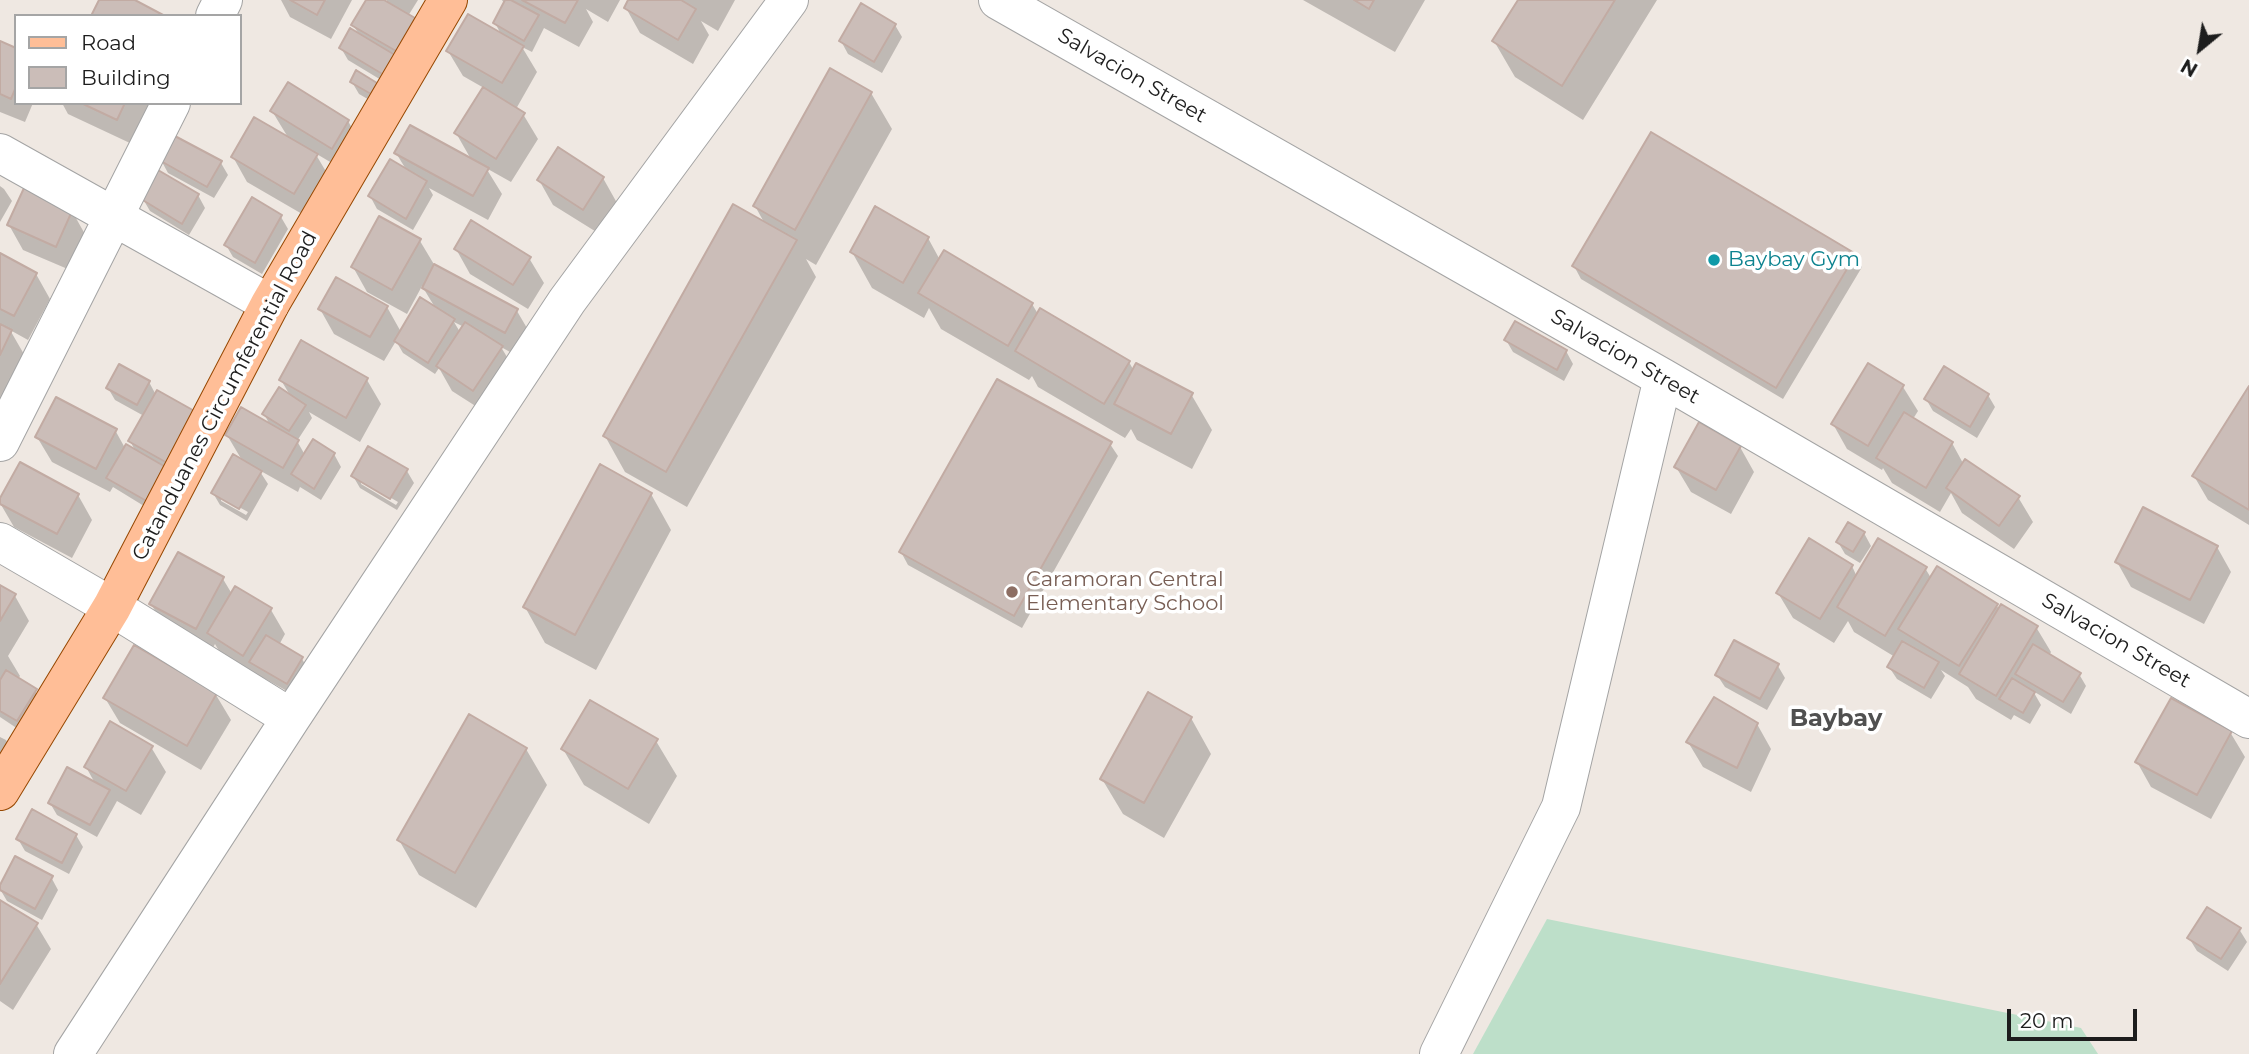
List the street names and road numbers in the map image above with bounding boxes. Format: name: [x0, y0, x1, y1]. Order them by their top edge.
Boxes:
street label: Salvacion Street: [1053, 23, 1211, 129]
street label: Catanduanes Circumferential Road: [127, 227, 323, 565]
street label: Salvacion Street: [1546, 304, 1704, 410]
street label: Salvacion Street: [2037, 588, 2195, 694]

